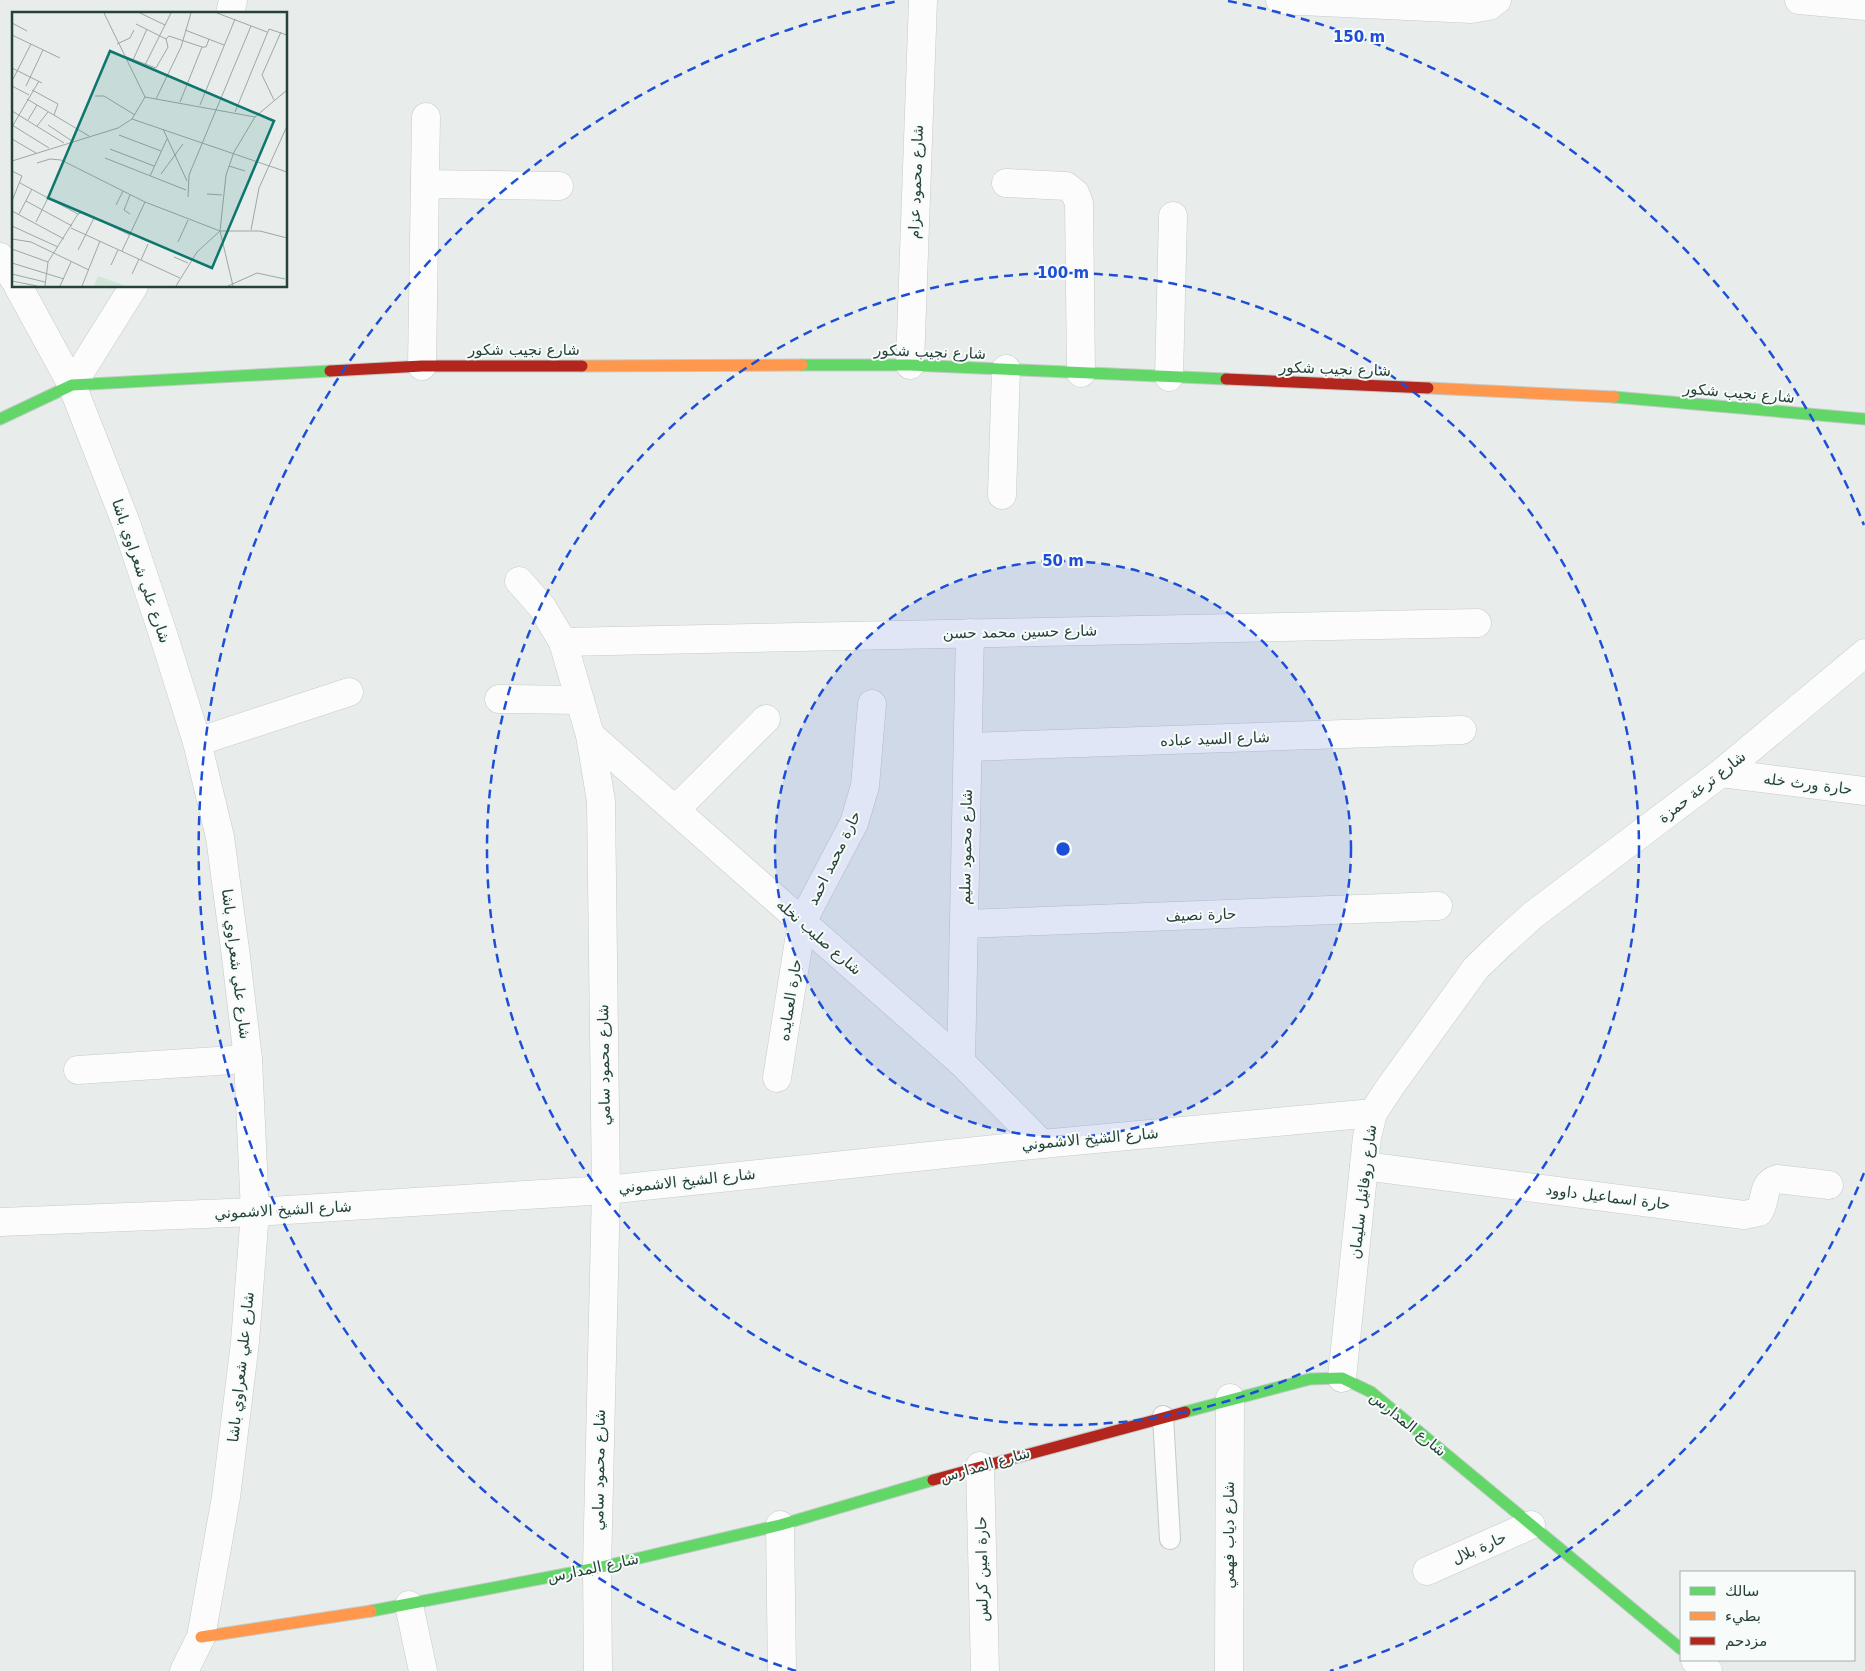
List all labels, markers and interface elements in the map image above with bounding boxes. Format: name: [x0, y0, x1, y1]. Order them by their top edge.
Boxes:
inset map: [12, 12, 288, 288]
text: 150 m: [1333, 28, 1385, 46]
street label: شارع محمود عزام: [905, 125, 927, 239]
text: 100 m: [1037, 264, 1089, 282]
street label: شارع نجيب شكور: [467, 341, 580, 359]
street label: شارع نجيب شكور: [873, 341, 986, 363]
street label: شارع نجيب شكور: [1278, 358, 1391, 380]
street label: شارع نجيب شكور: [1682, 379, 1795, 407]
street label: شارع علي شعراوي باشا: [107, 497, 174, 646]
text: 50 m: [1042, 552, 1084, 570]
street label: شارع حسين محمد حسن: [943, 622, 1097, 642]
street label: شارع السيد عباده: [1160, 728, 1270, 750]
street label: شارع ترعة حمزة: [1655, 747, 1749, 827]
street label: حارة ورث خله: [1763, 770, 1853, 798]
street label: شارع محمود سليم: [956, 789, 976, 905]
street label: حارة محمد احمد: [803, 808, 865, 908]
centre of rings: [1054, 840, 1072, 858]
street label: شارع علي شعراوي باشا: [217, 888, 254, 1040]
street label: شارع صليب نخله: [773, 895, 865, 979]
street label: حارة نصيف: [1165, 905, 1237, 925]
street label: حارة العمايده: [775, 958, 805, 1042]
street label: شارع محمود سامي: [594, 1004, 615, 1126]
street label: شارع الشيخ الاشموني: [1021, 1124, 1159, 1155]
street label: شارع روفائيل سليمان: [1346, 1124, 1380, 1260]
street label: شارع الشيخ الاشموني: [618, 1165, 756, 1198]
street label: حارة اسماعيل داوود: [1545, 1180, 1671, 1214]
street label: شارع الشيخ الاشموني: [214, 1197, 352, 1224]
street label: شارع علي شعراوي باشا: [224, 1291, 259, 1443]
street label: شارع المدارس: [1366, 1388, 1450, 1460]
street label: شارع محمود سامي: [589, 1409, 610, 1531]
street label: شارع المدارس: [938, 1444, 1032, 1486]
street label: شارع دياب فهمي: [1220, 1481, 1239, 1589]
street label: حارة امين كرلس: [972, 1516, 992, 1622]
street label: حارة بلال: [1449, 1528, 1509, 1568]
street label: شارع المدارس: [546, 1550, 640, 1586]
legend: [1680, 1571, 1855, 1661]
text: سالك: [1725, 1582, 1759, 1600]
text: بطيء: [1725, 1607, 1761, 1626]
text: مزدحم: [1725, 1632, 1767, 1650]

